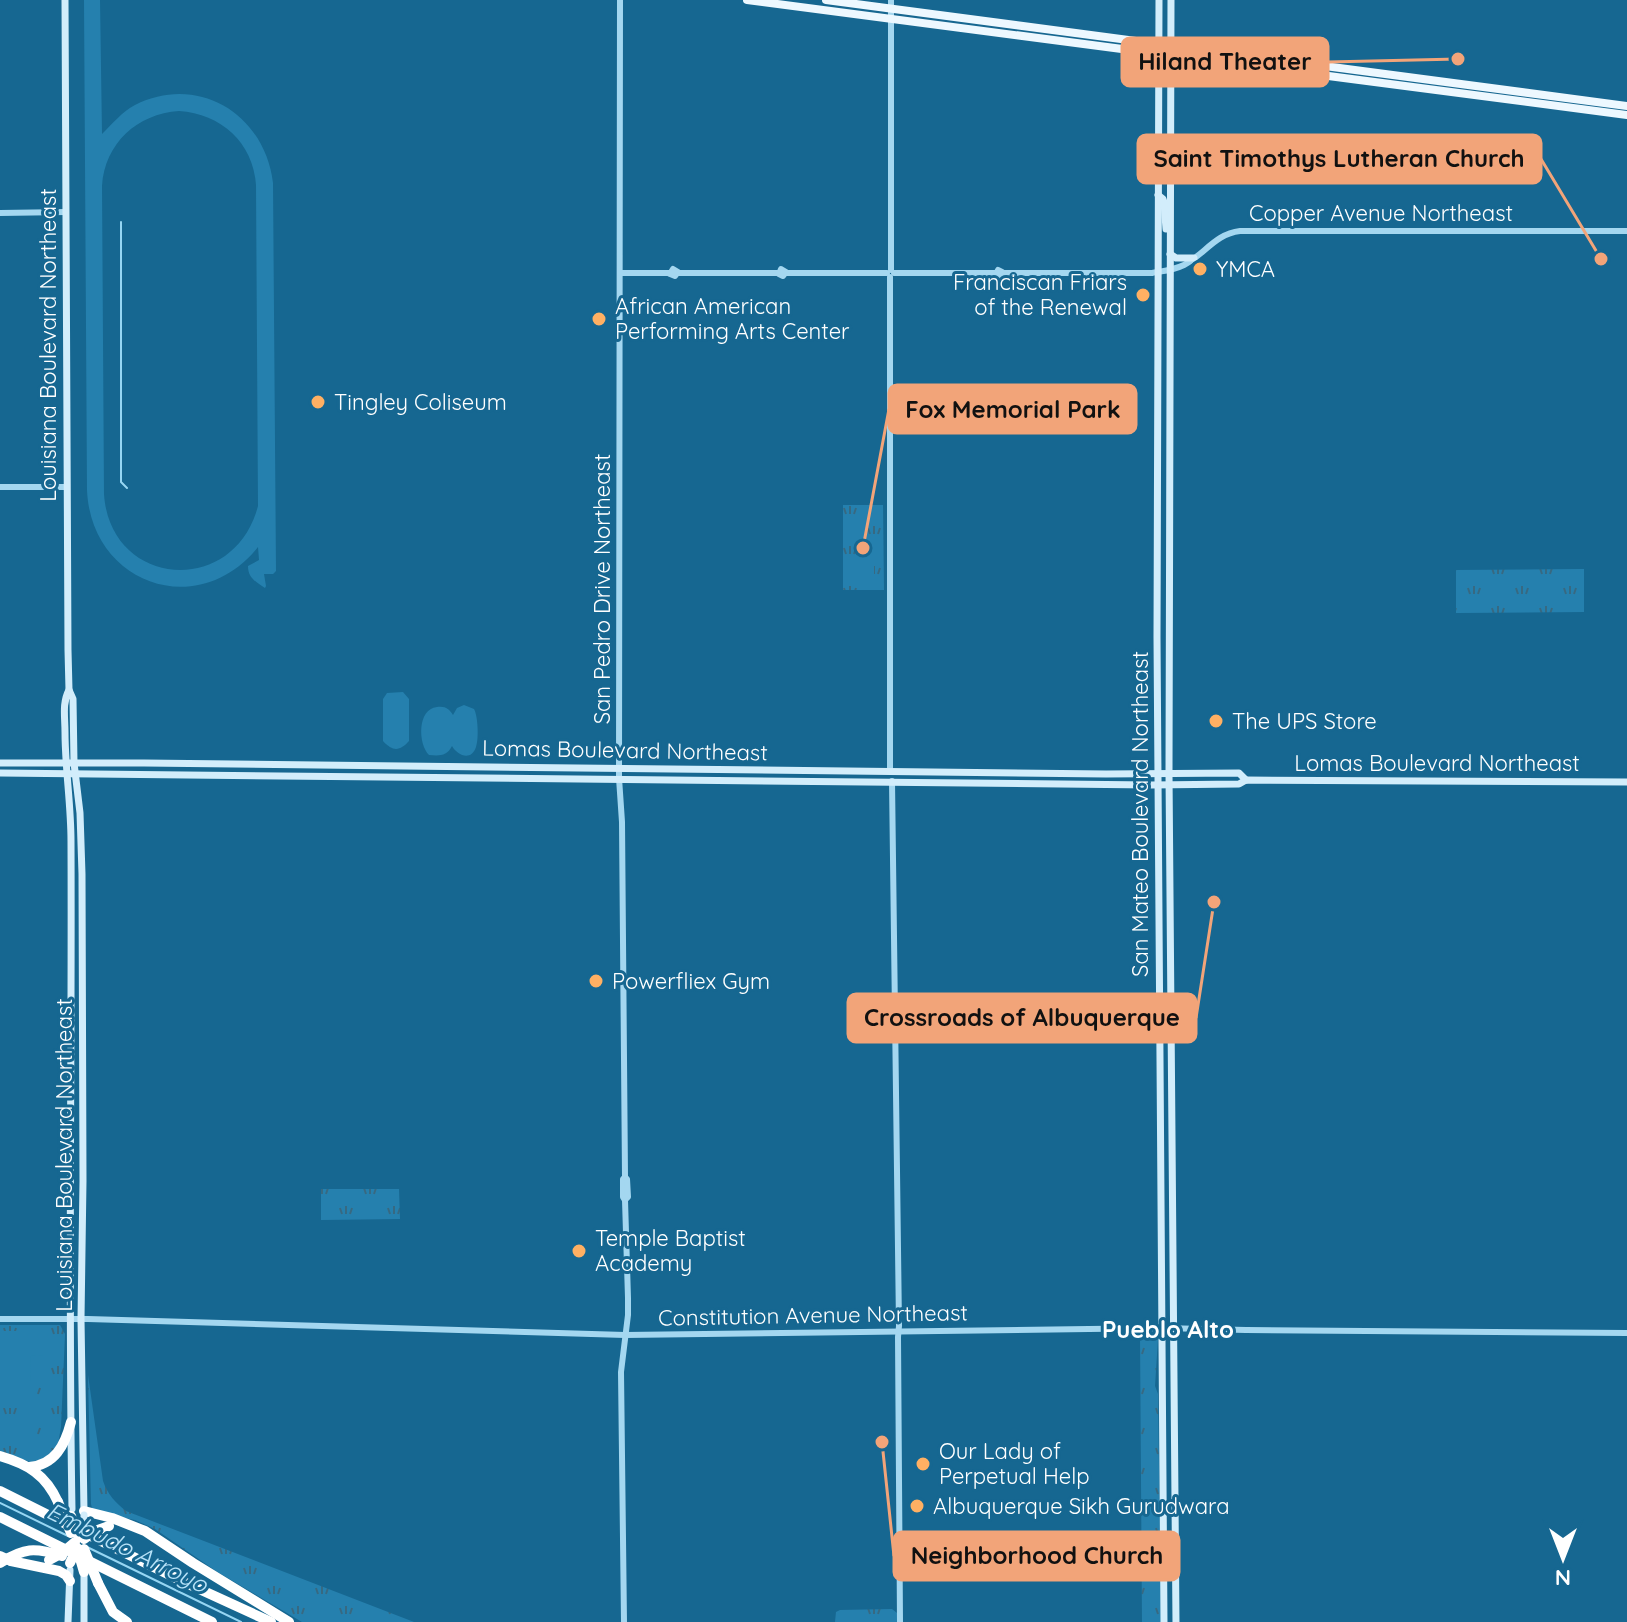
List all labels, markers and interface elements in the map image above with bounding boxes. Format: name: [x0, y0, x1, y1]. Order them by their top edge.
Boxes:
callout: Hiland Theater: [1122, 38, 1328, 86]
text: Hiland Theater: [1138, 46, 1312, 76]
callout: Saint Timothys Lutheran Church: [1138, 135, 1541, 183]
text: Saint Timothys Lutheran Church: [1153, 143, 1525, 173]
street label: Louisiana Boulevard Northeast: [34, 188, 62, 502]
street label: Copper Avenue Northeast: [1249, 199, 1513, 227]
place label: YMCA: [1216, 255, 1275, 283]
marker: YMCA: [1191, 260, 1209, 278]
place label: Franciscan Friars of the Renewal: [953, 268, 1127, 321]
marker: Franciscan Friars of the Renewal: [1134, 286, 1152, 304]
place label: African American Performing Arts Center: [615, 292, 850, 345]
marker: African American Performing Arts Center: [590, 310, 608, 328]
callout: Fox Memorial Park: [889, 385, 1136, 433]
place label: Tingley Coliseum: [334, 388, 507, 416]
marker: Tingley Coliseum: [309, 393, 327, 411]
text: Fox Memorial Park: [905, 394, 1121, 424]
street label: San Pedro Drive Northeast: [588, 454, 616, 724]
street label: San Mateo Boulevard Northeast: [1126, 651, 1154, 977]
place label: The UPS Store: [1232, 707, 1377, 735]
marker: The UPS Store: [1207, 712, 1225, 730]
street label: Lomas Boulevard Northeast: [482, 734, 768, 766]
street label: Lomas Boulevard Northeast: [1294, 749, 1580, 777]
place label: Powerfliex Gym: [612, 967, 770, 995]
marker: Powerfliex Gym: [587, 972, 605, 990]
callout: Crossroads of Albuquerque: [848, 994, 1196, 1042]
street label: Louisiana Boulevard Northeast: [50, 998, 78, 1312]
text: Crossroads of Albuquerque: [864, 1002, 1180, 1032]
place label: Temple Baptist Academy: [595, 1224, 746, 1277]
marker: Temple Baptist Academy: [570, 1242, 588, 1260]
street label: Constitution Avenue Northeast: [658, 1298, 968, 1332]
district label: Pueblo Alto: [1102, 1314, 1234, 1344]
place label: Our Lady of Perpetual Help: [939, 1437, 1090, 1490]
marker: Our Lady of Perpetual Help: [914, 1455, 932, 1473]
place label: Albuquerque Sikh Gurudwara: [933, 1492, 1230, 1520]
water label: Embudo Arroyo: [42, 1495, 214, 1600]
marker: Albuquerque Sikh Gurudwara: [908, 1497, 926, 1515]
north arrow: [1523, 1518, 1603, 1598]
callout: Neighborhood Church: [894, 1532, 1179, 1580]
text: Neighborhood Church: [911, 1540, 1163, 1570]
text: N: [1555, 1564, 1571, 1592]

